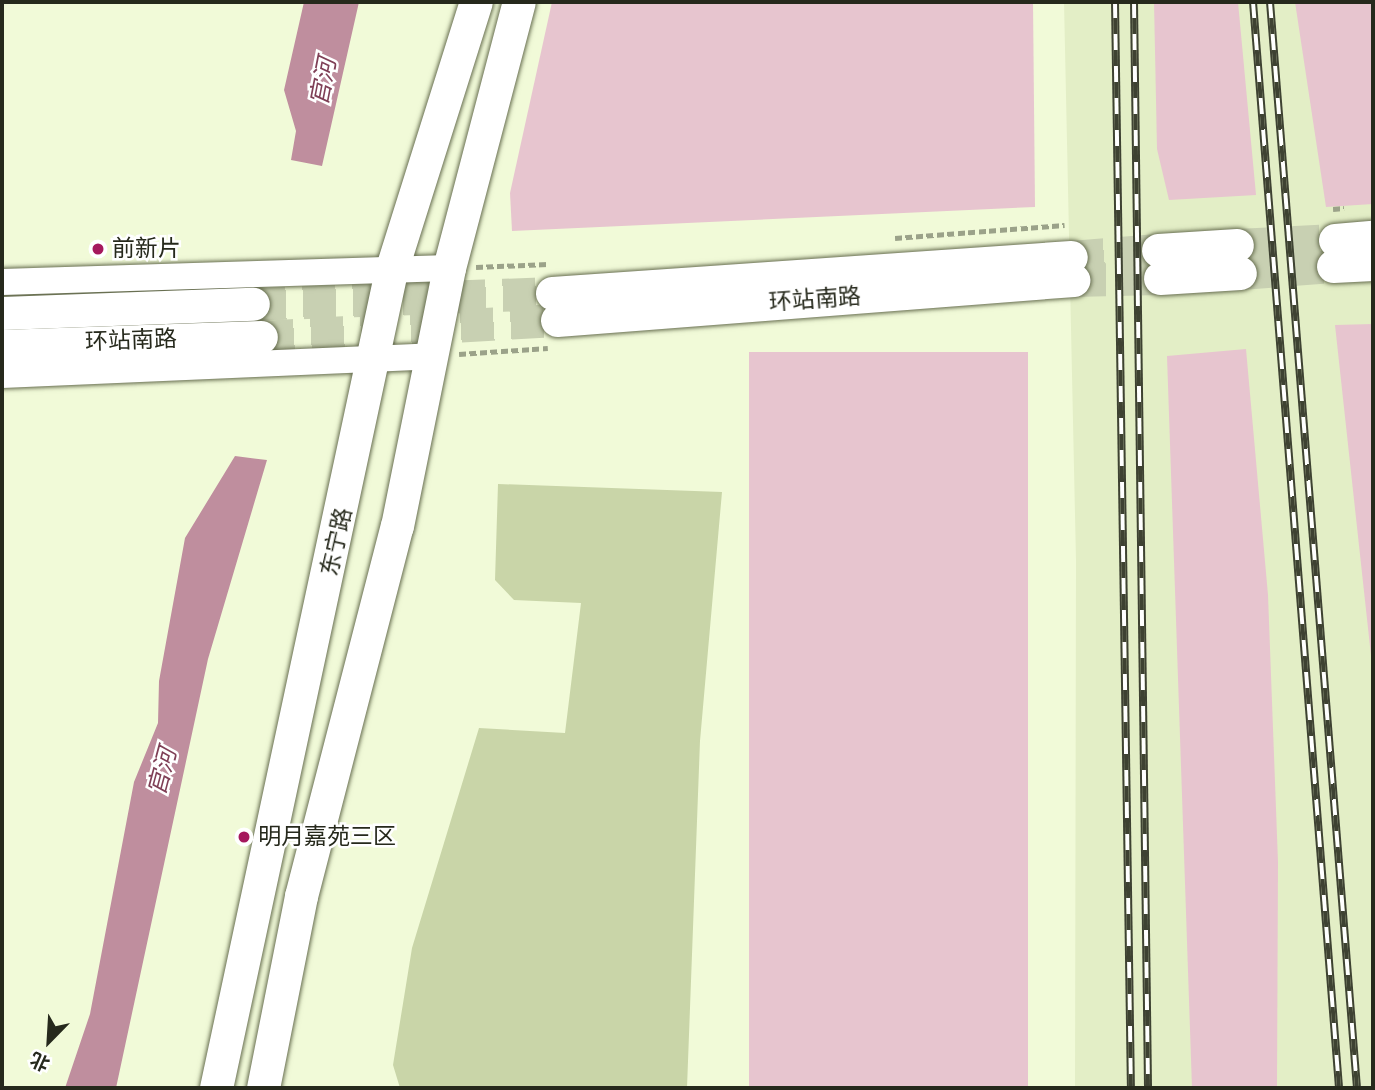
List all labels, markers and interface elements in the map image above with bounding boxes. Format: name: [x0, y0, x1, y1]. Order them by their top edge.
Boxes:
water label: 官河: [305, 56, 343, 108]
place label: 前新片: [112, 235, 181, 263]
marker: 前新片: [90, 241, 106, 257]
street label: 环站南路: [768, 283, 862, 317]
street label: 环站南路: [85, 326, 177, 356]
street label: 东宁路: [316, 505, 358, 579]
water label: 官河: [143, 745, 183, 799]
place label: 明月嘉苑三区: [258, 823, 396, 851]
marker: 明月嘉苑三区: [236, 829, 252, 845]
north arrow: [14, 1006, 84, 1076]
text: 北: [27, 1046, 54, 1075]

